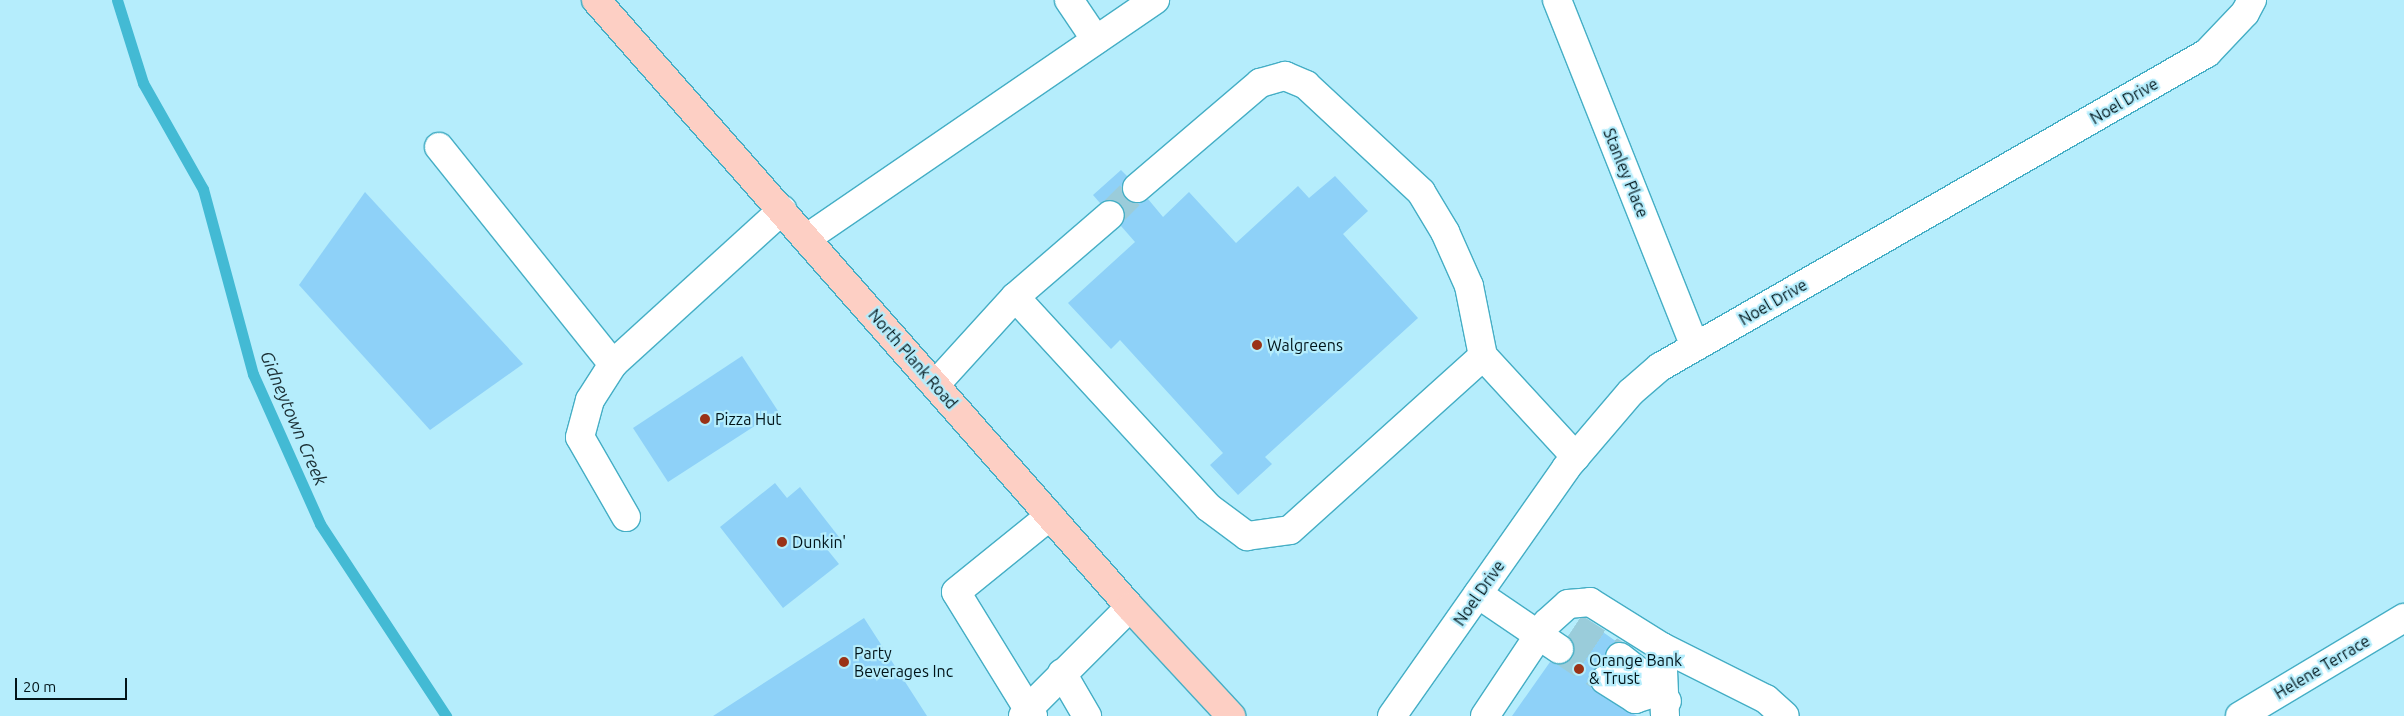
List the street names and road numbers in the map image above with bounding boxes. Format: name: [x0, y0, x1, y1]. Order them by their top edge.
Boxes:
street label: Noel Drive: [2087, 74, 2161, 128]
street label: Stanley Place: [1599, 126, 1653, 220]
street label: Noel Drive: [1736, 275, 1810, 329]
street label: North Plank Road: [865, 305, 961, 413]
street label: Noel Drive: [1450, 557, 1508, 629]
street label: Helene Terrace: [2271, 631, 2373, 703]

